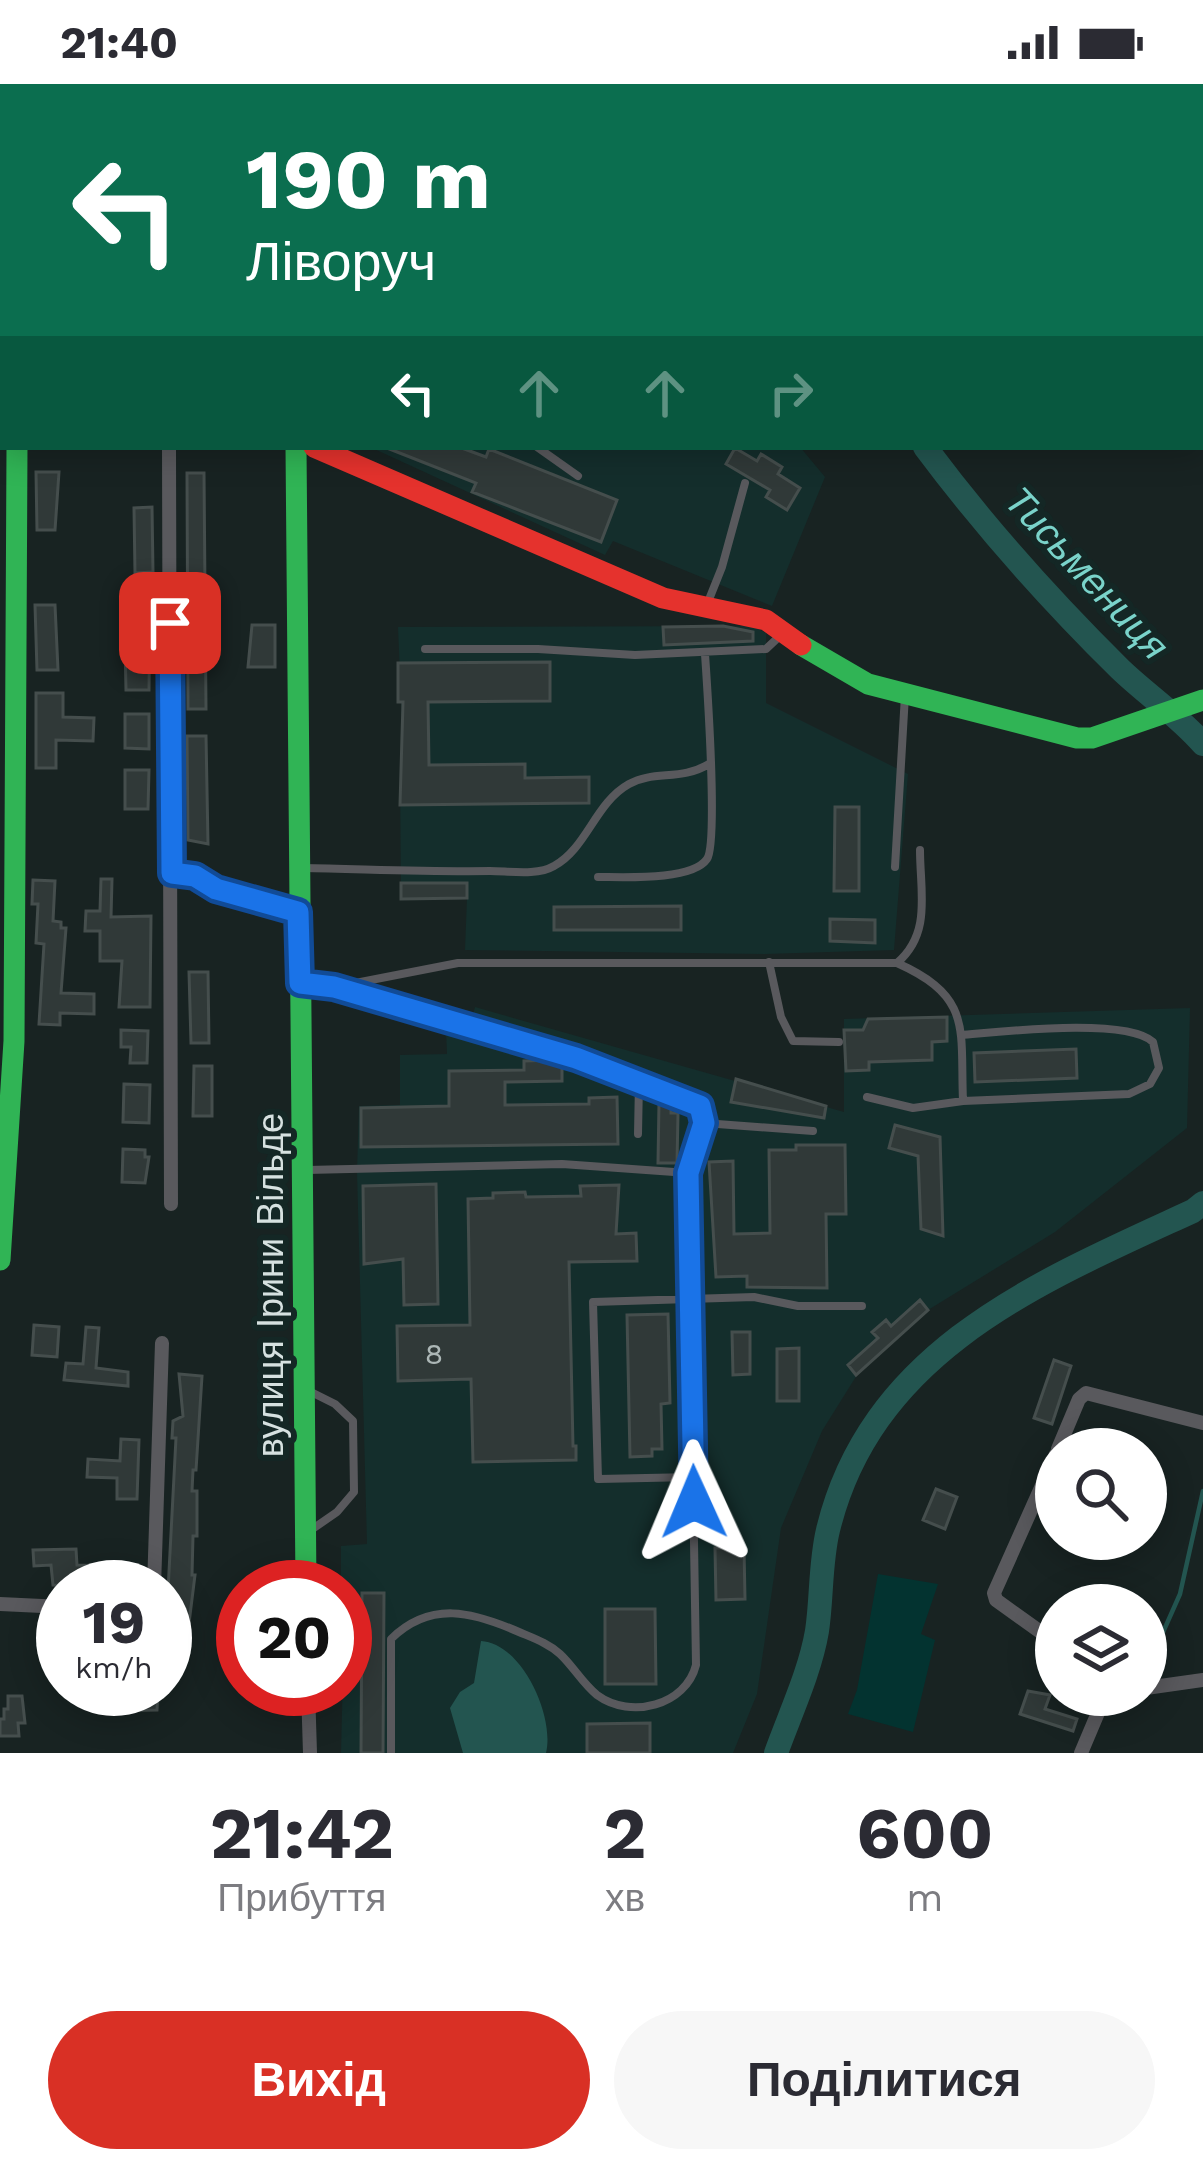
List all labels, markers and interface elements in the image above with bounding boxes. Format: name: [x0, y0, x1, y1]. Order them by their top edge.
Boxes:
text: 21:40: [60, 16, 178, 69]
text: 190 m: [246, 130, 491, 228]
icon: left: [48, 132, 204, 288]
text: Ліворуч: [246, 230, 436, 293]
icon: left: [380, 360, 446, 426]
icon: ahead: [506, 360, 572, 426]
icon: ahead: [632, 360, 698, 426]
icon: right: [758, 360, 824, 426]
water label: Тисьмениця: [996, 478, 1178, 669]
pin: [119, 572, 221, 674]
icon: arrive: [137, 590, 203, 656]
street label: вулиця Ірини Вільде: [250, 1113, 292, 1457]
house number: 8: [425, 1336, 443, 1371]
map controls: [1035, 1428, 1167, 1716]
button: search: [1035, 1428, 1167, 1560]
position arrow: [631, 1439, 757, 1565]
speed limit sign: 20: [216, 1560, 372, 1716]
button: layers: [1035, 1584, 1167, 1716]
text: 19: [83, 1587, 145, 1658]
text: km/h: [75, 1650, 153, 1685]
text: 21:42: [210, 1791, 394, 1875]
text: 2: [604, 1791, 647, 1875]
text: 600: [856, 1791, 993, 1875]
text: Прибуття: [217, 1875, 386, 1920]
text: хв: [605, 1875, 645, 1920]
text: m: [906, 1875, 943, 1920]
button: Вихід: [48, 2011, 590, 2149]
button: Поділитися: [614, 2011, 1155, 2149]

